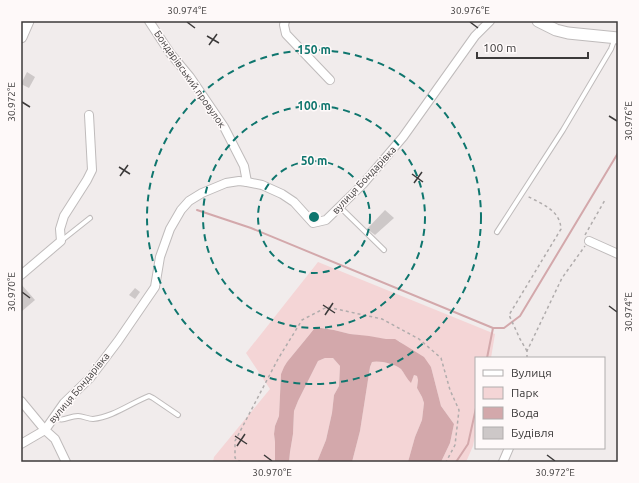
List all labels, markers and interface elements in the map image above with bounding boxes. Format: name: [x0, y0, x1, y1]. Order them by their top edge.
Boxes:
text: 30.974°E: [167, 5, 207, 16]
text: 30.976°E: [450, 5, 490, 16]
street label: Бондарівський провулок: [152, 28, 228, 130]
scale bar: [477, 34, 588, 60]
text: 100 m: [483, 41, 516, 54]
text: 150 m: [297, 43, 331, 56]
text: 30.972°E: [6, 82, 17, 122]
text: 100 m: [297, 99, 331, 112]
text: 30.976°E: [623, 101, 634, 141]
street label: вулиця Бондарівка: [330, 144, 398, 216]
text: 50 m: [301, 154, 327, 167]
centre of rings: [307, 210, 321, 224]
text: 30.970°E: [6, 272, 17, 312]
text: 30.974°E: [623, 292, 634, 332]
street label: вулиця Бондарівка: [46, 351, 112, 425]
legend: [475, 357, 605, 449]
text: Вулиця: [511, 366, 552, 379]
text: Парк: [511, 386, 539, 399]
text: Вода: [511, 406, 539, 419]
text: Будівля: [511, 426, 554, 439]
text: 30.970°E: [252, 467, 292, 478]
text: 30.972°E: [535, 467, 575, 478]

